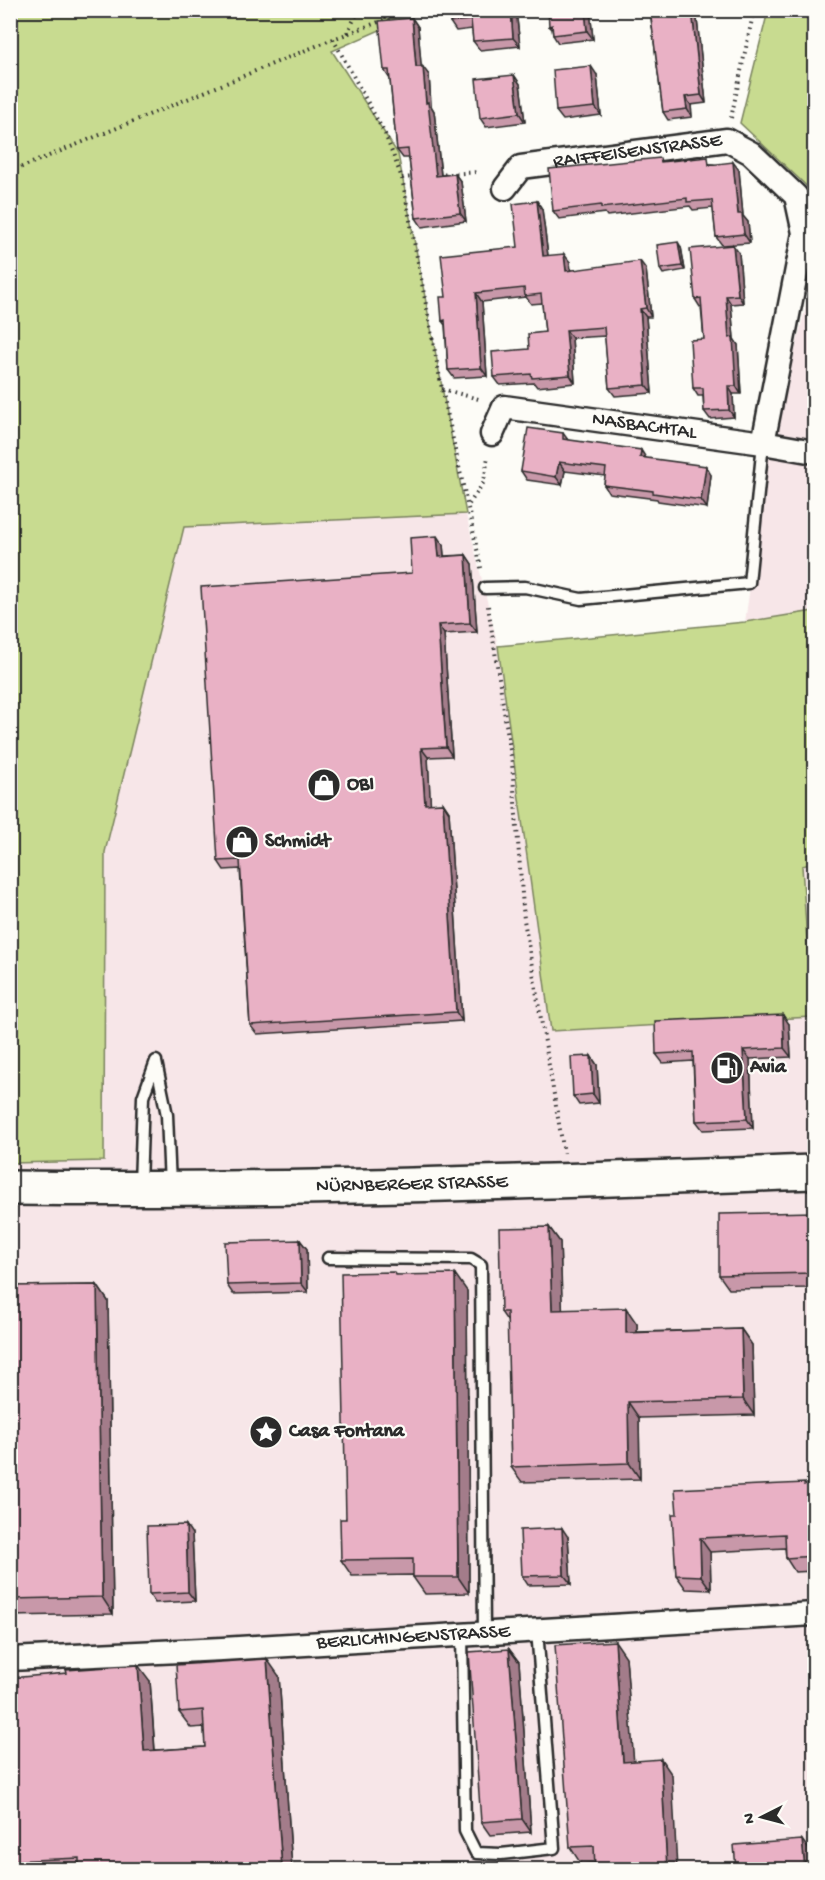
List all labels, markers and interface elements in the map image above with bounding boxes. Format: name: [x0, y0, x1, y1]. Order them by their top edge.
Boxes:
street label: RAIFFEISENSTRASSE: [552, 129, 725, 174]
street label: NASBACHTAL: [590, 408, 698, 445]
shop icon: OBI: [306, 767, 342, 803]
place label: OBI: [347, 774, 374, 797]
shop icon: Schmidt: [224, 824, 260, 860]
place label: Schmidt: [265, 831, 332, 854]
fuel station icon: Avia: [709, 1050, 745, 1086]
place label: Avia: [749, 1057, 787, 1080]
street label: NÜRNBERGER STRASSE: [316, 1171, 510, 1198]
place icon: Casa Fontana: [248, 1414, 284, 1450]
place label: Casa Fontana: [288, 1421, 405, 1444]
street label: BERLICHINGENSTRASSE: [315, 1620, 512, 1655]
north arrow: [732, 1787, 792, 1847]
text: N: [741, 1811, 761, 1824]

